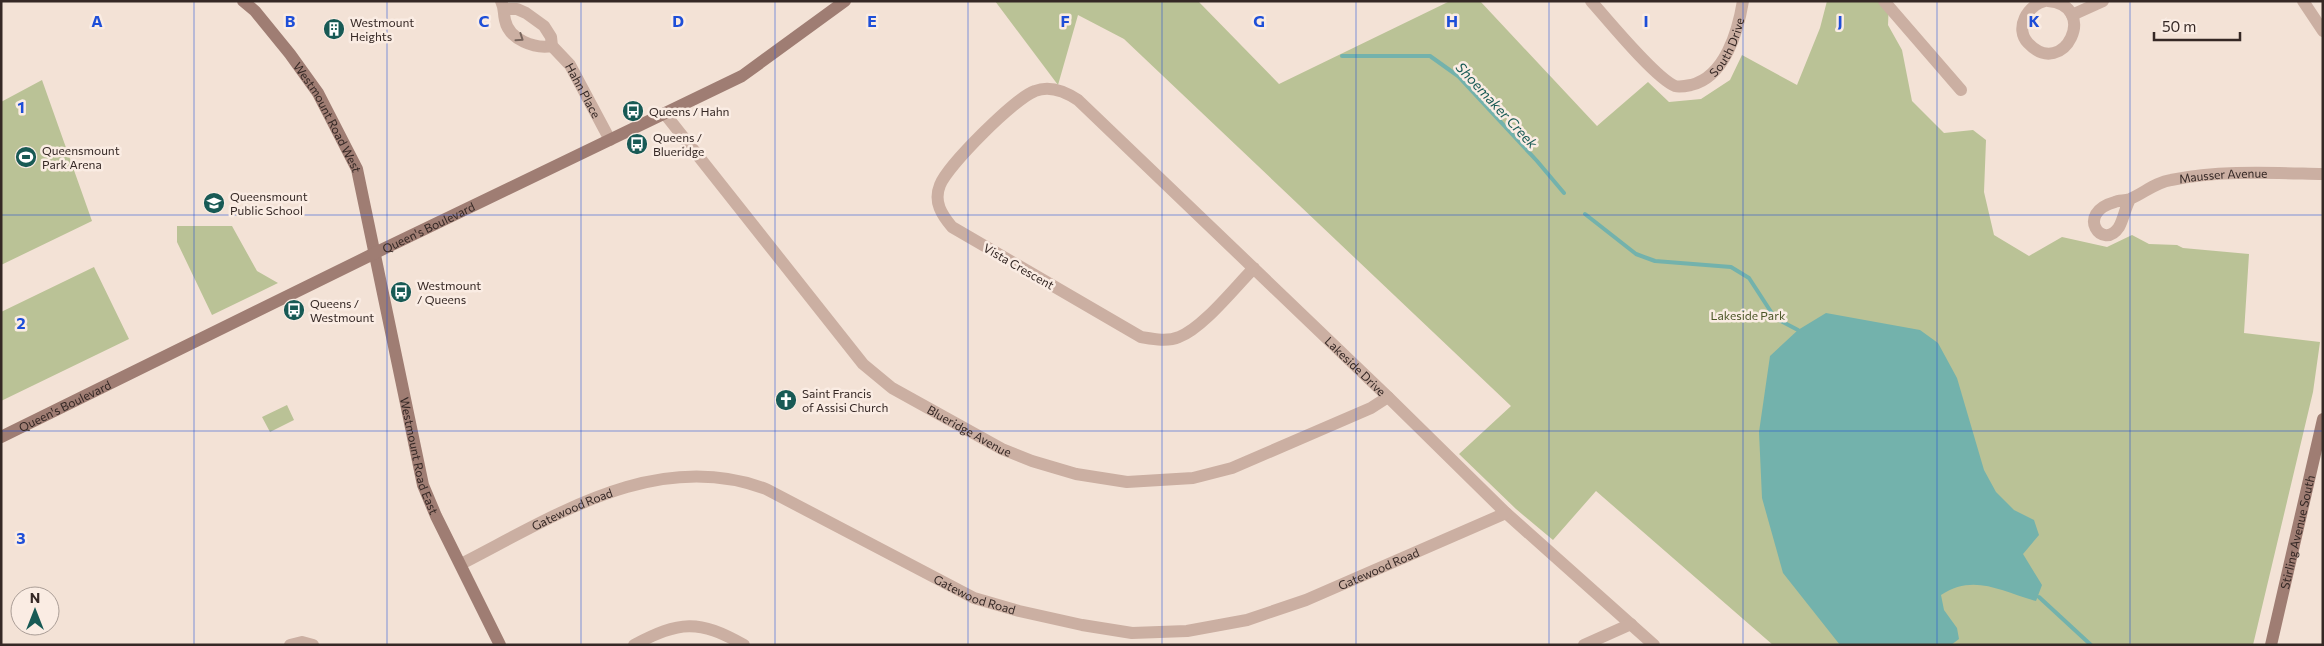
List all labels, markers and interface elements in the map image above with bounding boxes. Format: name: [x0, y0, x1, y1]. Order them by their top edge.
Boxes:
scale bar: [2154, 10, 2240, 42]
text: A: [91, 11, 103, 30]
text: B: [285, 11, 296, 30]
text: C: [479, 11, 490, 30]
text: D: [672, 11, 684, 30]
text: E: [867, 11, 877, 30]
text: F: [1060, 11, 1070, 30]
text: G: [1253, 11, 1265, 30]
text: H: [1446, 11, 1458, 30]
text: I: [1643, 11, 1649, 30]
text: J: [1837, 11, 1843, 30]
text: K: [2028, 11, 2040, 30]
place label: Westmount Heights: [350, 15, 414, 43]
street label: South Drive: [1706, 16, 1746, 79]
building icon: Westmount Heights: [322, 17, 346, 41]
text: 50 m: [2162, 17, 2196, 35]
one-way arrow: [514, 32, 523, 41]
water label: Shoemaker Creek: [1453, 58, 1542, 152]
street label: Westmount Road West: [291, 59, 364, 173]
street label: Hahn Place: [563, 60, 604, 120]
text: 1: [17, 97, 25, 116]
bus stop icon: Queens / Hahn: [621, 99, 645, 123]
place label: Queens / Hahn: [649, 104, 729, 118]
place label: Queens / Blueridge: [653, 130, 704, 158]
bus stop icon: Queens / Blueridge: [625, 132, 649, 156]
place label: Queensmount Park Arena: [42, 143, 120, 171]
sports icon: Queensmount Park Arena: [14, 145, 38, 169]
street label: Mausser Avenue: [2178, 166, 2267, 185]
place label: Queensmount Public School: [230, 189, 308, 217]
school or university icon: Queensmount Public School: [202, 191, 226, 215]
street label: Queen's Boulevard: [380, 199, 477, 256]
street label: Vista Crescent: [981, 240, 1057, 292]
place label: Westmount / Queens: [417, 278, 481, 306]
bus stop icon: Westmount / Queens: [389, 280, 413, 304]
place label: Queens / Westmount: [310, 296, 374, 324]
bus stop icon: Queens / Westmount: [282, 298, 306, 322]
park label: Lakeside Park: [1711, 308, 1786, 322]
text: 2: [16, 313, 26, 332]
street label: Lakeside Drive: [1322, 334, 1389, 398]
street label: Queen's Boulevard: [16, 377, 113, 434]
place label: Saint Francis of Assisi Church: [802, 386, 888, 414]
church icon: Saint Francis of Assisi Church: [774, 388, 798, 412]
street label: Westmount Road East: [398, 396, 441, 516]
street label: Blueridge Avenue: [925, 402, 1013, 459]
street label: Stirling Avenue South: [2277, 474, 2317, 590]
street label: Gatewood Road: [529, 485, 614, 533]
text: 3: [16, 528, 26, 547]
street label: Gatewood Road: [1336, 545, 1421, 592]
street label: Gatewood Road: [932, 571, 1017, 617]
north arrow: [10, 586, 60, 636]
text: N: [30, 589, 40, 606]

